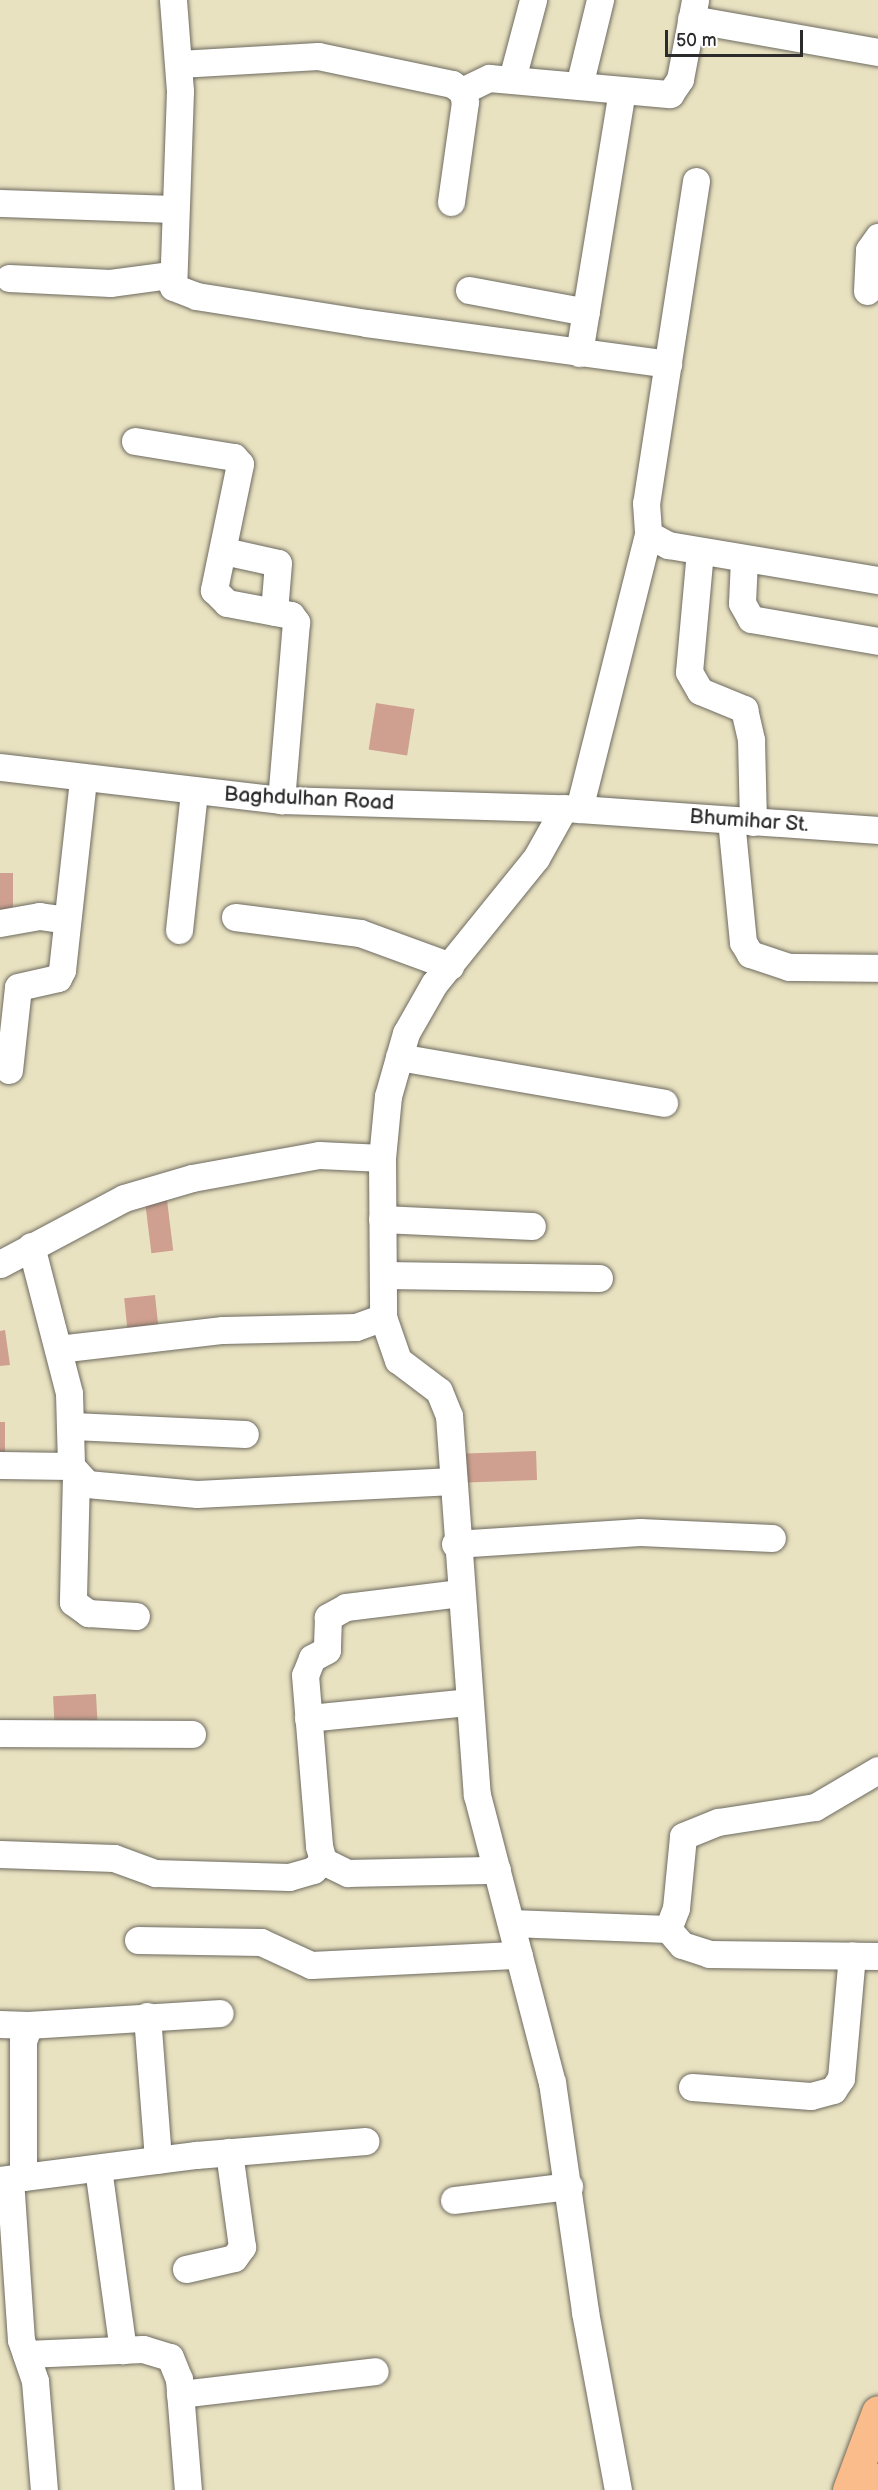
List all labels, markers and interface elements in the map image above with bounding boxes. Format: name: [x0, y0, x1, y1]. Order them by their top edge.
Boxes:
scale bar: [668, 18, 806, 56]
text: 50 m: [676, 30, 717, 51]
street label: Baghdulhan Road: [223, 782, 395, 816]
street label: Bhumihar St.: [688, 804, 810, 838]

